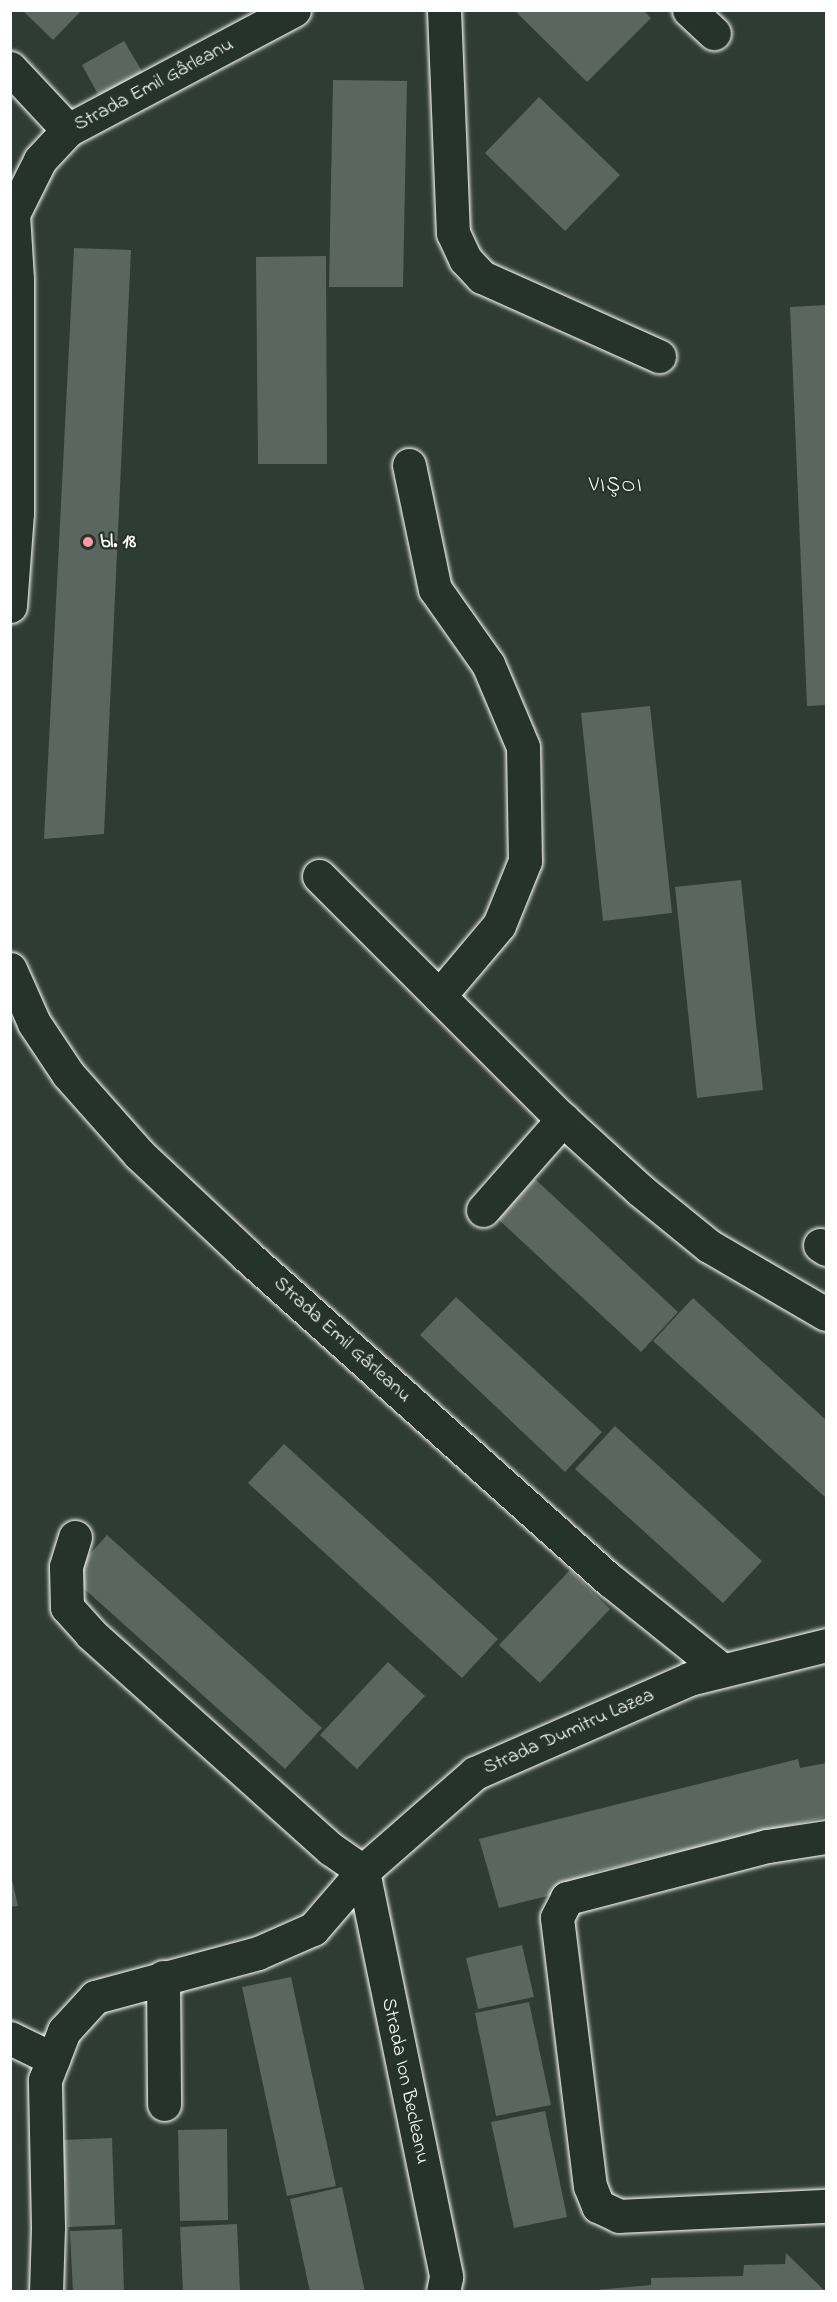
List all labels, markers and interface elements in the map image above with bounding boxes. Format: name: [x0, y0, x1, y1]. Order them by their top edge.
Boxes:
street label: Strada Emil Gârleanu: [70, 33, 238, 137]
district label: VIŞOI: [589, 473, 643, 499]
place label: bl. 18: [100, 530, 136, 554]
marker: bl. 18: [81, 535, 95, 549]
street label: Strada Emil Gârleanu: [268, 1272, 416, 1408]
street label: Strada Dumitru Lazea: [480, 1684, 658, 1780]
street label: Strada Ion Becleanu: [376, 1996, 434, 2166]

